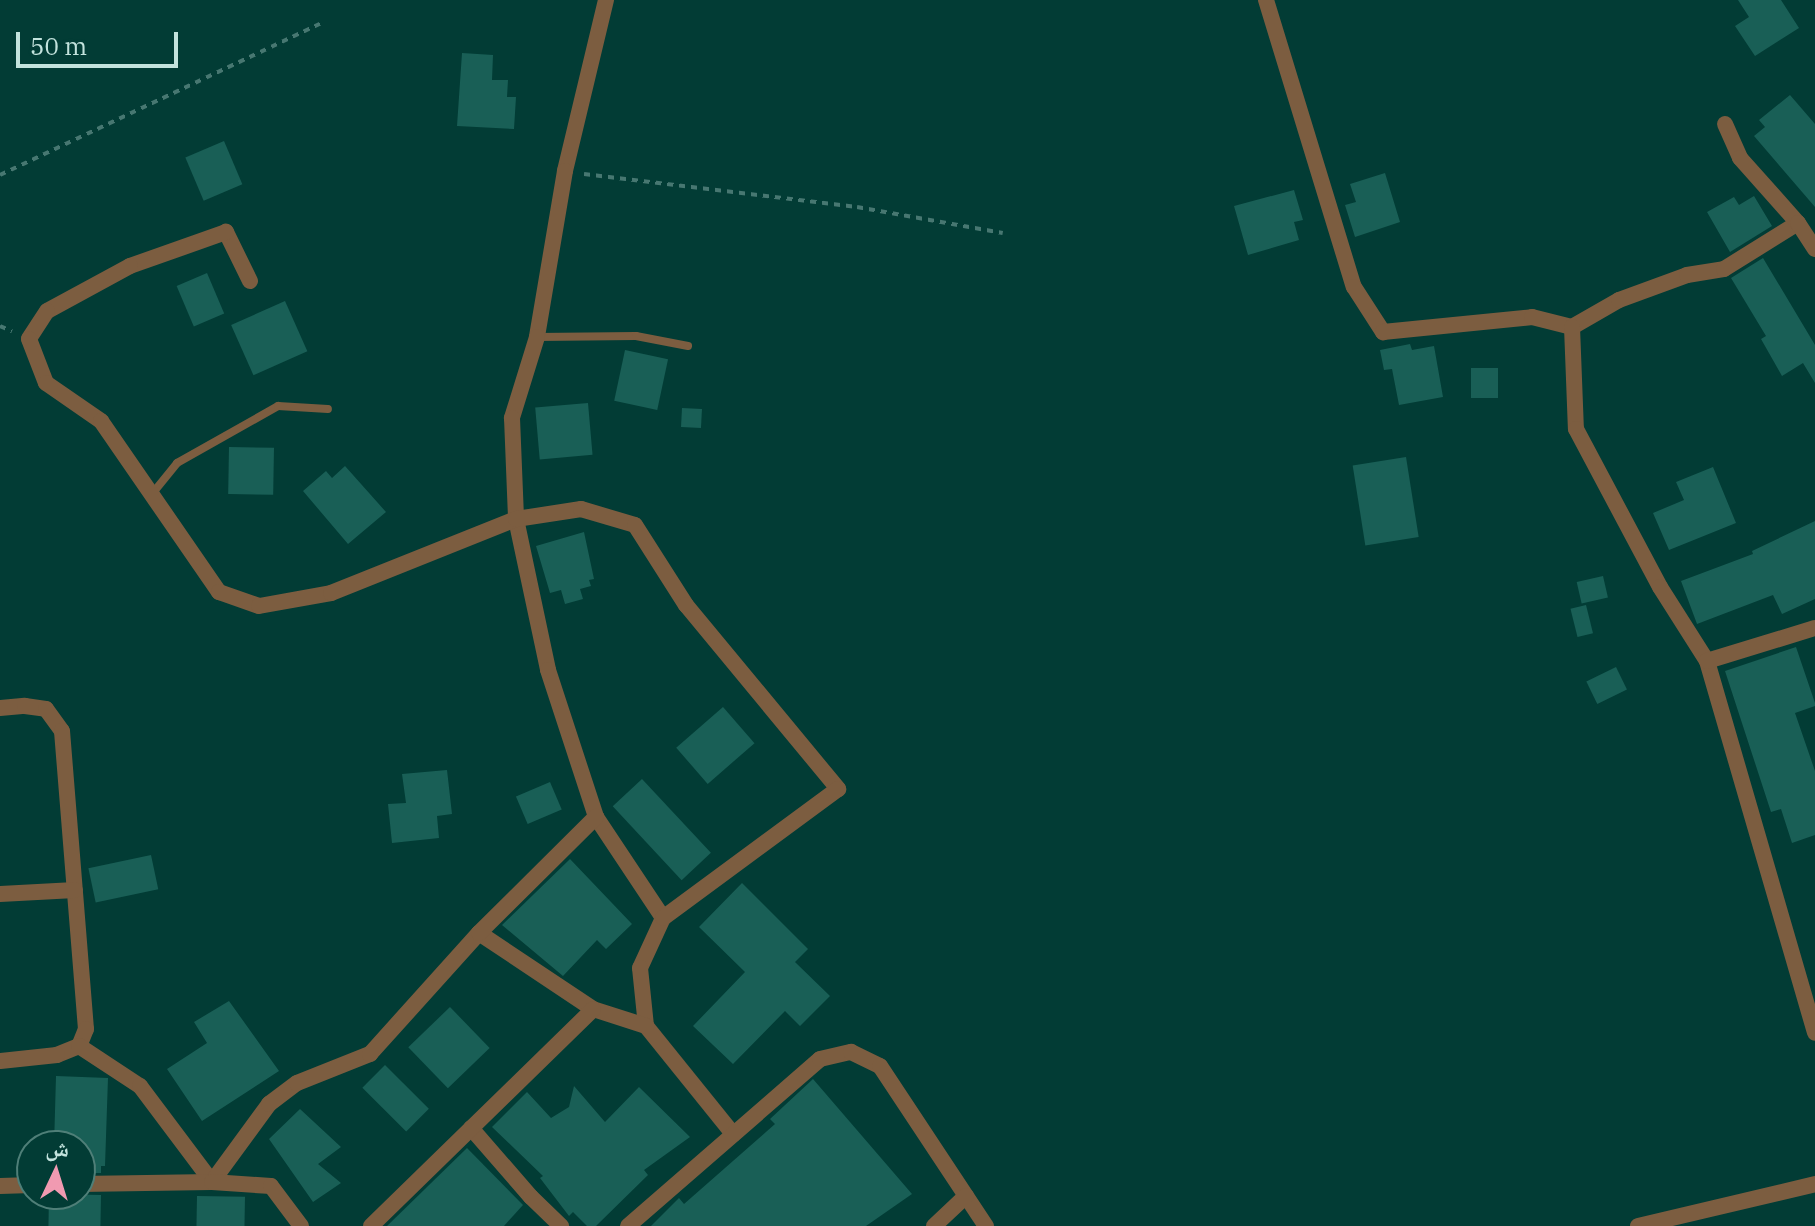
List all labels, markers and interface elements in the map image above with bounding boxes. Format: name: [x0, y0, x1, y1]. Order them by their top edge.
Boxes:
scale bar: [20, 16, 182, 66]
text: 50 m: [30, 30, 87, 62]
north arrow: [16, 1130, 96, 1210]
text: ش: [45, 1132, 70, 1163]

